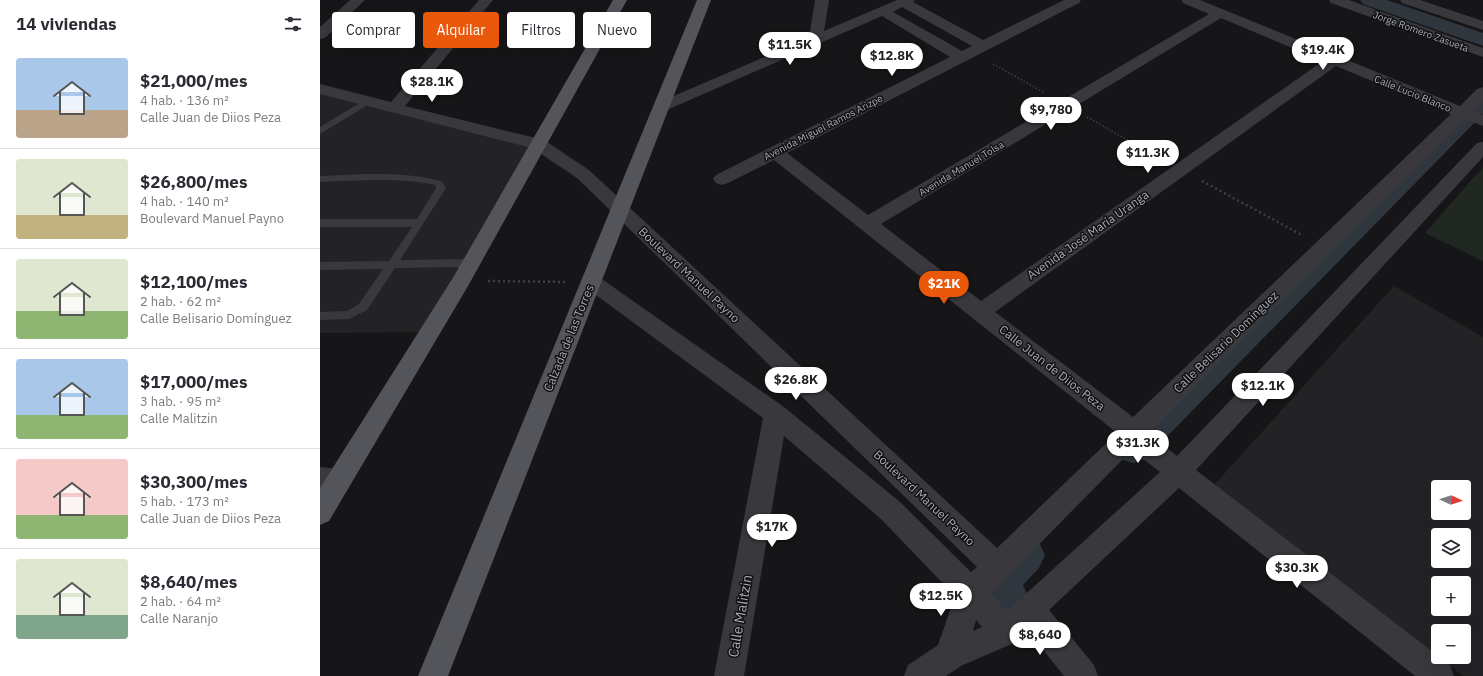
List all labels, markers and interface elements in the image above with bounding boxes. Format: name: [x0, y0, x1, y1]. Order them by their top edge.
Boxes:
street label: Jorge Romero Zasueta: [1371, 8, 1471, 55]
chip: Comprar: [332, 12, 415, 48]
chip: Alquilar: [423, 12, 499, 48]
chip: Filtros: [507, 12, 575, 48]
chip: Nuevo: [583, 12, 651, 48]
text: 14 viviendas: [16, 13, 117, 35]
icon: filters: [282, 13, 304, 35]
pin: $11.5K: [757, 32, 823, 66]
text: $11.5K: [768, 36, 812, 53]
pin: $19.4K: [1290, 37, 1356, 71]
text: $19.4K: [1301, 41, 1345, 58]
pin: $12.8K: [859, 43, 925, 77]
text: $12.8K: [870, 47, 914, 64]
pin: $28.1K: [399, 69, 465, 103]
text: $21,000/mes: [140, 70, 247, 92]
street label: Calle Lucio Blanco: [1372, 72, 1453, 115]
text: $28.1K: [410, 73, 454, 90]
icon: home: [48, 74, 96, 122]
street label: Avenida Miguel Ramos Arizpe: [761, 91, 885, 163]
text: 4 hab. · 136 m²: [140, 92, 229, 109]
pin: $9,780: [1018, 97, 1084, 131]
text: $9,780: [1029, 101, 1073, 118]
text: Calle Juan de Diios Peza: [140, 109, 281, 126]
street label: Avenida Manuel Tolsa: [916, 137, 1007, 199]
pin: $11.3K: [1115, 140, 1181, 174]
text: $11.3K: [1126, 144, 1170, 161]
text: $26,800/mes: [140, 171, 247, 193]
icon: home: [48, 175, 96, 223]
street label: Avenida José María Uranga: [1024, 186, 1152, 282]
text: 4 hab. · 140 m²: [140, 193, 229, 210]
text: Boulevard Manuel Payno: [140, 210, 284, 227]
street label: Boulevard Manuel Payno: [636, 224, 743, 326]
text: $12,100/mes: [140, 271, 247, 293]
pin: $21K: [920, 271, 968, 305]
icon: home: [48, 275, 96, 323]
text: $21K: [928, 275, 960, 292]
street label: Calzada de las Torres: [540, 282, 597, 393]
street label: Calle Belisario Domínguez: [1170, 287, 1281, 396]
text: 2 hab. · 62 m²: [140, 293, 221, 310]
text: Calle Belisario Domínguez: [140, 310, 292, 327]
street label: Calle Juan de Diios Peza: [996, 322, 1109, 414]
pin: $26.8K: [763, 367, 829, 401]
text: $17,000/mes: [140, 371, 247, 393]
text: $26.8K: [774, 371, 818, 388]
pin: $12.1K: [1230, 373, 1296, 407]
icon: home: [48, 375, 96, 423]
text: $12.1K: [1241, 377, 1285, 394]
text: 3 hab. · 95 m²: [140, 393, 221, 410]
text: Calle Malitzin: [140, 410, 218, 427]
pin: $31.3K: [1105, 430, 1171, 464]
text: $31.3K: [1116, 434, 1160, 451]
street label: Boulevard Manuel Payno: [871, 447, 978, 549]
text: $30,300/mes: [140, 471, 247, 493]
icon: home: [48, 475, 96, 523]
north arrow: [1431, 480, 1471, 520]
map controls: [1431, 480, 1471, 664]
text: 5 hab. · 173 m²: [140, 493, 229, 510]
text: Calle Juan de Diios Peza: [140, 510, 281, 527]
pin: $17K: [748, 514, 796, 548]
text: $17K: [756, 518, 788, 535]
button: layers: [1431, 528, 1471, 568]
pin: $30.3K: [1264, 555, 1330, 589]
text: $30.3K: [1275, 559, 1319, 576]
text: $8,640/mes: [140, 571, 237, 593]
street label: Calle Malitzin: [724, 573, 756, 659]
icon: home: [48, 575, 96, 623]
button: +: [1431, 576, 1471, 616]
pin: $12.5K: [908, 583, 974, 617]
text: $12.5K: [919, 587, 963, 604]
text: 2 hab. · 64 m²: [140, 593, 221, 610]
text: Calle Naranjo: [140, 610, 218, 627]
pin: $8,640: [1007, 622, 1073, 656]
button: −: [1431, 624, 1471, 664]
text: $8,640: [1018, 626, 1062, 643]

